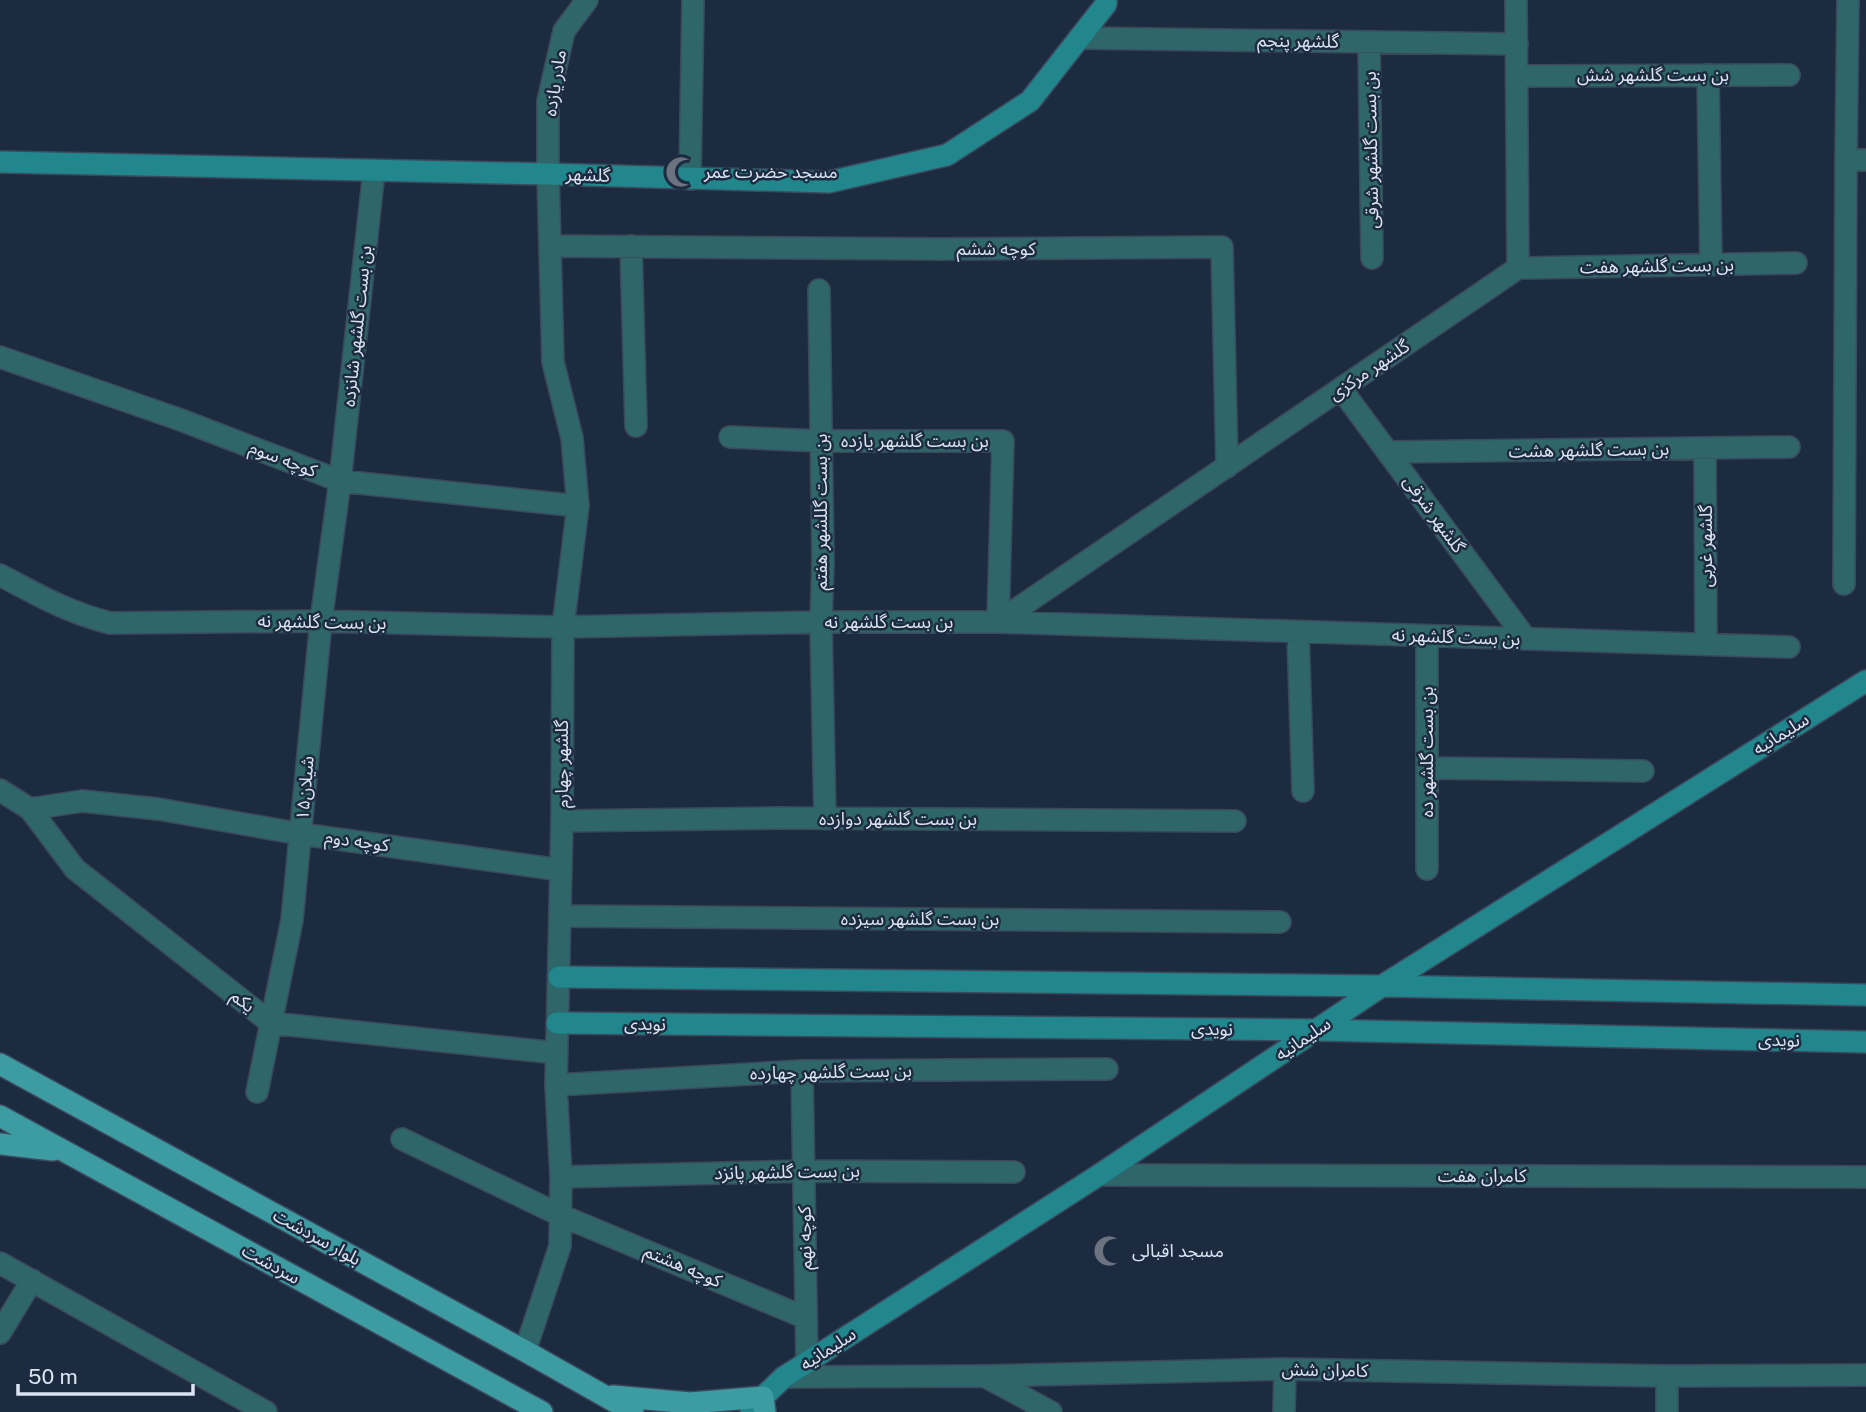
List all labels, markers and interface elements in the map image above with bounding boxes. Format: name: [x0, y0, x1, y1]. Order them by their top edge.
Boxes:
street label: گلشهر پنجم: [1257, 29, 1340, 55]
street label: مادر یازده: [539, 48, 571, 118]
street label: بن بست گلشهر شش: [1577, 64, 1729, 86]
street label: بن بست گلشهر شرقی: [1359, 71, 1383, 229]
mosque icon: مسجد حضرت عمر: [664, 155, 698, 189]
place label: مسجد حضرت عمر: [703, 161, 838, 183]
street label: گلشهر: [564, 163, 611, 187]
street label: کوچه ششم: [956, 238, 1036, 262]
street label: بن بست گلشهر شانزده: [338, 244, 376, 408]
street label: بن بست گلشهر هفت: [1580, 254, 1734, 278]
street label: گلشهر مرکزی: [1324, 335, 1414, 405]
street label: بن بست گلشهر یازده: [841, 430, 989, 452]
street label: بن بست گللشهر هفتم: [810, 434, 834, 590]
street label: کوچه سوم: [245, 436, 321, 485]
street label: بن بست گلشهر هشت: [1509, 438, 1669, 462]
street label: گلشهر شرقی: [1398, 471, 1470, 558]
street label: گلشهر غربی: [1695, 504, 1717, 587]
street label: بن بست گلشهر نه: [257, 610, 387, 634]
street label: بن بست گلشهر نه: [825, 611, 953, 633]
street label: بن بست گلشهر نه: [1391, 624, 1521, 650]
street label: بن بست گلشهر ده: [1416, 686, 1438, 818]
street label: سلیمانیه: [1749, 708, 1813, 759]
street label: گلشهر چهارم: [551, 719, 576, 808]
street label: شیلان۱۵: [291, 755, 319, 821]
street label: بن بست گلشهر دوازده: [819, 808, 977, 830]
street label: کوچه دوم: [323, 826, 391, 859]
street label: بن بست گلشهر سیزده: [841, 908, 999, 930]
street label: یکم: [225, 985, 259, 1019]
street label: سلیمانیه: [1271, 1012, 1334, 1065]
street label: نویدی: [624, 1013, 666, 1035]
street label: نویدی: [1191, 1018, 1233, 1040]
street label: نویدی: [1758, 1029, 1800, 1051]
street label: بن بست گلشهر چهارده: [750, 1060, 912, 1084]
street label: بن بست گلشهر پانزد: [714, 1160, 860, 1184]
street label: کامران هفت: [1438, 1165, 1527, 1187]
street label: بلوار سردشت: [269, 1204, 365, 1270]
street label: کوچه نهم: [793, 1205, 819, 1270]
mosque icon: مسجد اقبالی: [1092, 1234, 1126, 1268]
street label: سردشت: [238, 1239, 304, 1289]
street label: کوچه هشتم: [640, 1240, 726, 1294]
place label: مسجد اقبالی: [1132, 1240, 1224, 1262]
street label: سلیمانیه: [796, 1323, 860, 1374]
scale bar: [18, 1352, 192, 1396]
street label: کامران شش: [1281, 1358, 1369, 1382]
text: 50 m: [28, 1364, 78, 1389]

